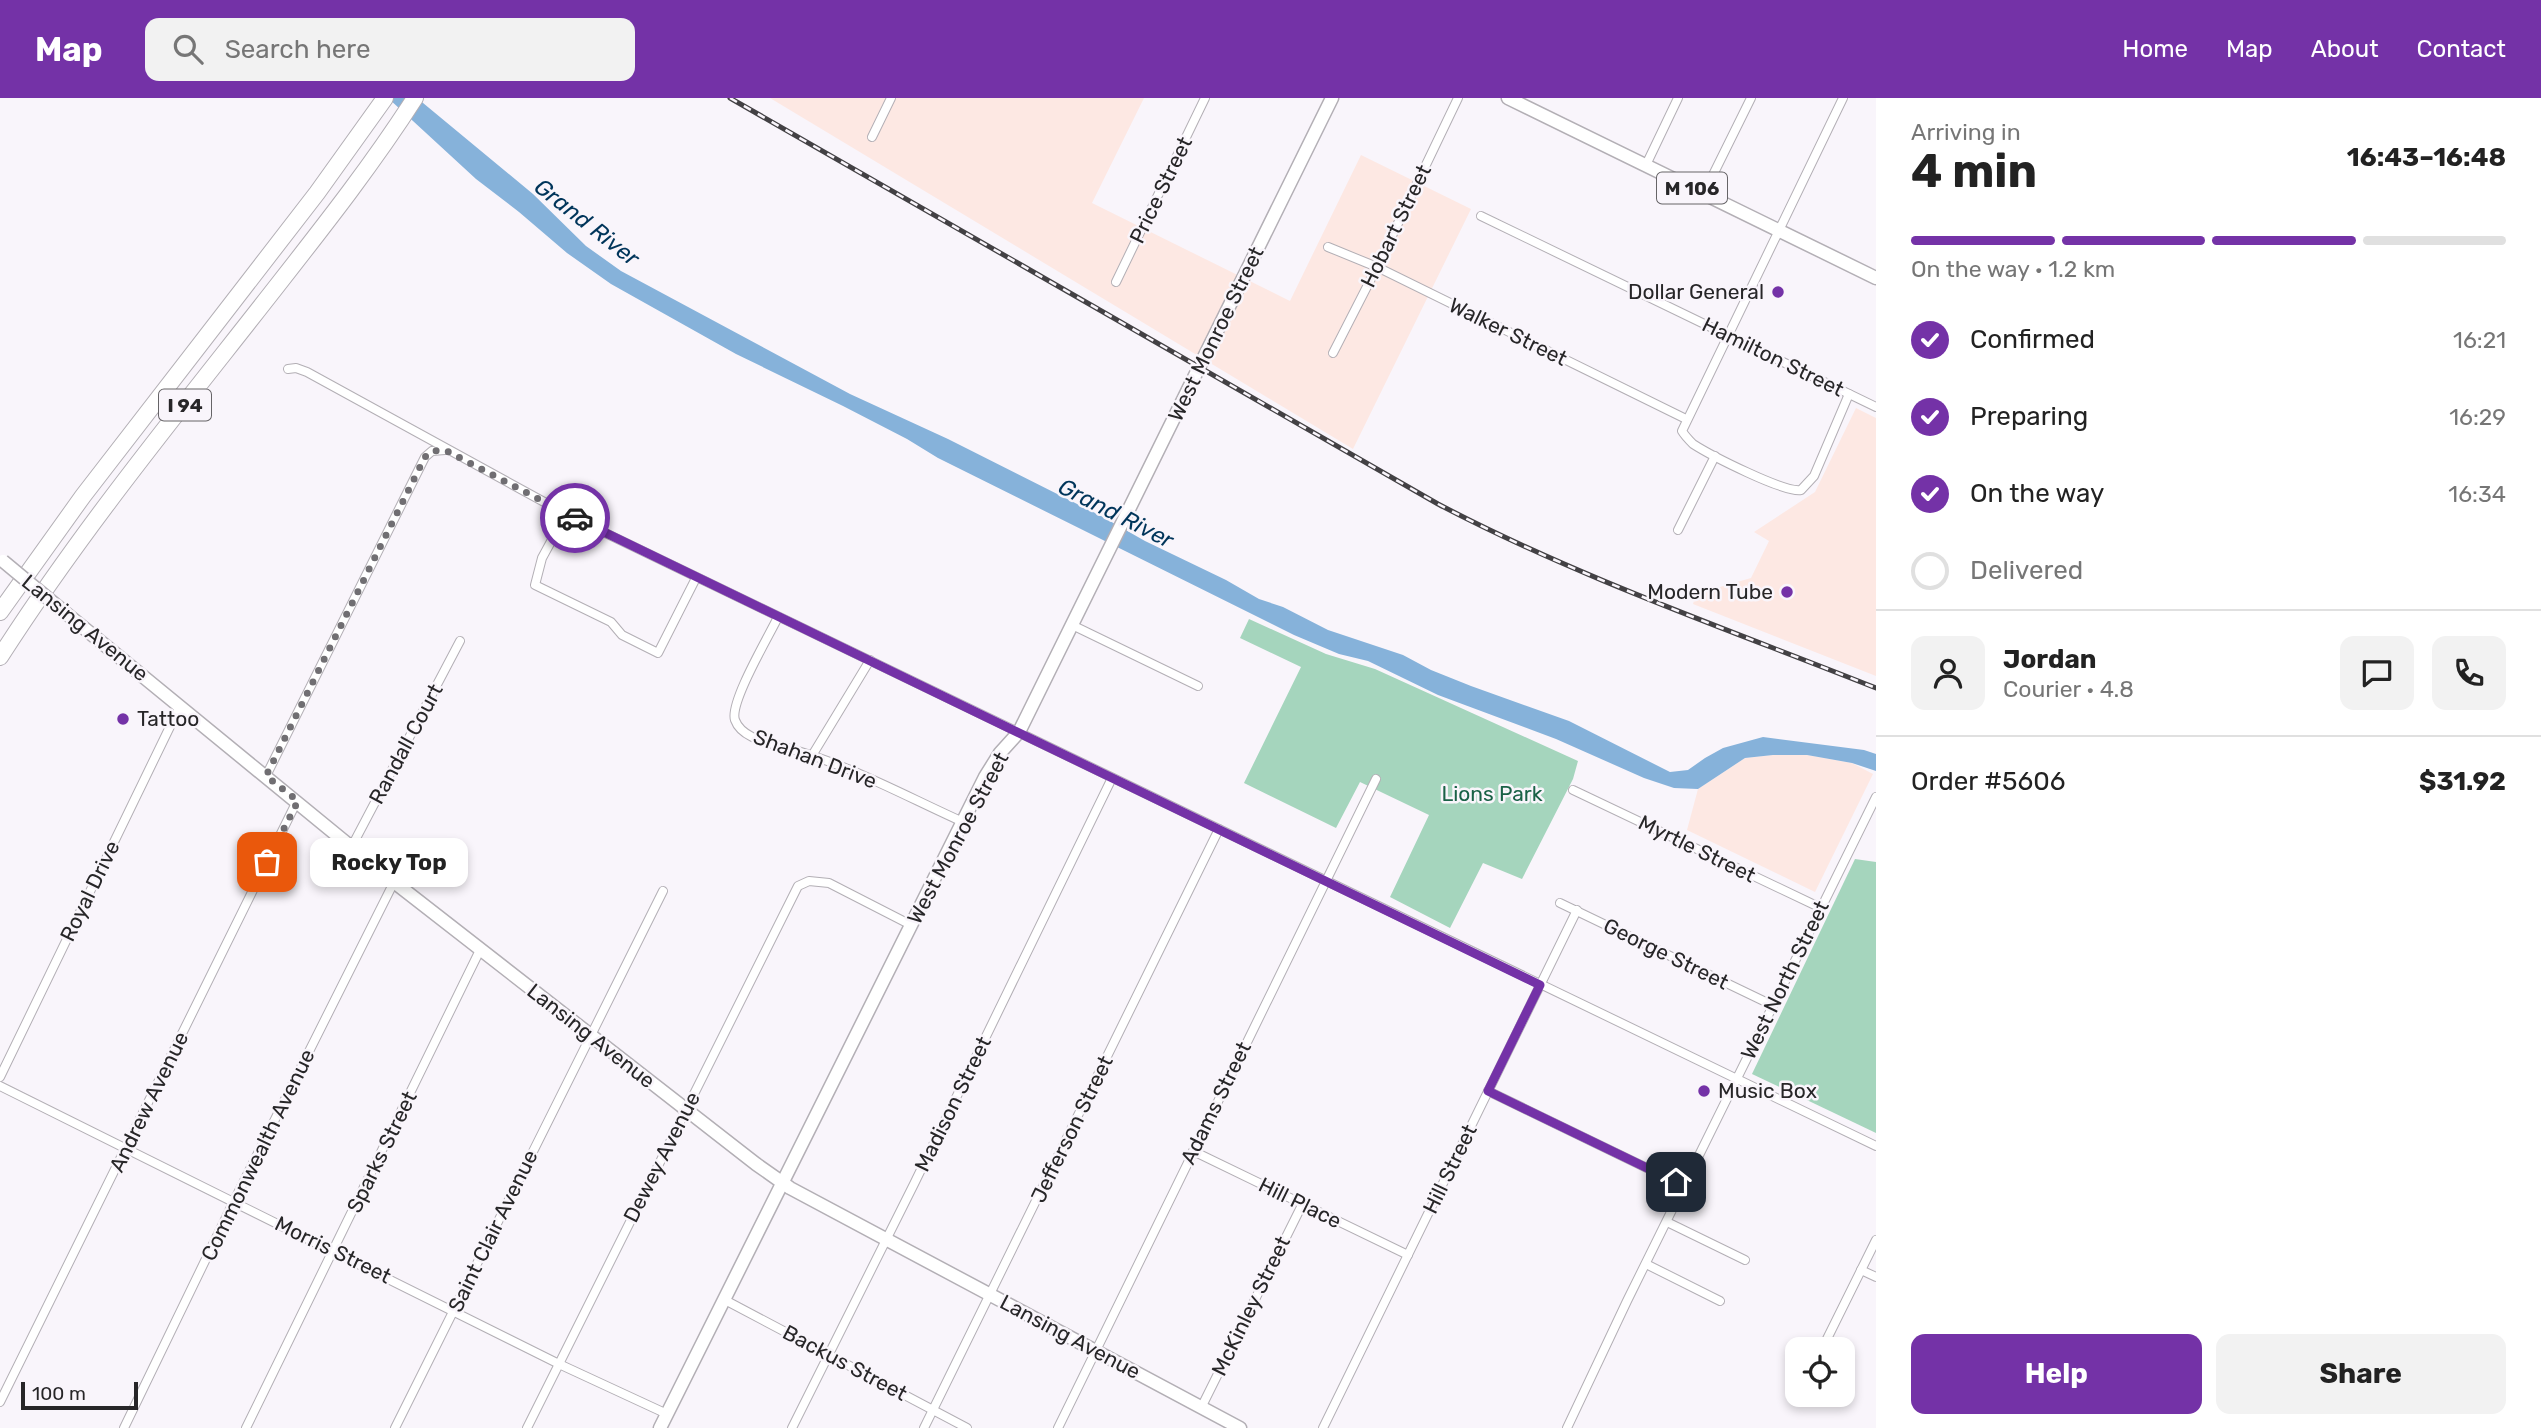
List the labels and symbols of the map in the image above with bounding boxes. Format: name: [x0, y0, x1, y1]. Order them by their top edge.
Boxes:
street label: Price Street: [1124, 132, 1197, 247]
street label: Hobart Street: [1355, 160, 1436, 291]
water label: Grand River: [529, 172, 646, 273]
road number: M 106: [1657, 172, 1727, 204]
street label: West Monroe Street: [1162, 242, 1269, 425]
place label: Dollar General: [1628, 279, 1764, 304]
marker: Dollar General: [1770, 284, 1786, 300]
street label: Walker Street: [1445, 292, 1571, 371]
street label: Hamilton Street: [1698, 311, 1848, 402]
road number: I 94: [159, 390, 211, 420]
water label: Grand River: [1054, 472, 1180, 555]
courier: [540, 483, 610, 553]
street label: Lansing Avenue: [17, 569, 154, 686]
place label: Modern Tube: [1647, 579, 1773, 604]
marker: Modern Tube: [1779, 584, 1795, 600]
street label: Randall Court: [363, 679, 448, 808]
place label: Tattoo: [137, 706, 199, 731]
marker: Tattoo: [115, 711, 131, 727]
street label: Shahan Drive: [750, 724, 880, 794]
street label: West Monroe Street: [902, 748, 1013, 928]
park label: Lions Park: [1441, 781, 1543, 806]
street label: Myrtle Street: [1635, 809, 1760, 888]
pin: [237, 832, 297, 892]
street label: Royal Drive: [54, 836, 125, 945]
callout: Rocky Top: [309, 838, 466, 886]
street label: West North Street: [1735, 896, 1834, 1063]
street label: George Street: [1600, 912, 1733, 995]
street label: Lansing Avenue: [522, 978, 660, 1093]
street label: Andrew Avenue: [104, 1028, 193, 1176]
street label: Madison Street: [909, 1032, 996, 1175]
street label: Adams Street: [1175, 1037, 1256, 1168]
street label: Commonwealth Avenue: [195, 1045, 320, 1265]
street label: Jefferson Street: [1025, 1051, 1118, 1206]
place label: Music Box: [1718, 1078, 1817, 1103]
marker: Music Box: [1696, 1083, 1712, 1099]
street label: Sparks Street: [341, 1087, 422, 1217]
street label: Dewey Avenue: [618, 1087, 705, 1226]
street label: Hill Street: [1417, 1120, 1482, 1217]
street label: Saint Clair Avenue: [443, 1146, 543, 1316]
pin: [1646, 1152, 1706, 1212]
street label: Hill Place: [1255, 1172, 1346, 1233]
street label: Morris Street: [271, 1211, 395, 1288]
street label: McKinley Street: [1206, 1232, 1295, 1380]
street label: Lansing Avenue: [996, 1289, 1145, 1384]
street label: Backus Street: [779, 1319, 912, 1406]
scale bar: [21, 1379, 138, 1411]

